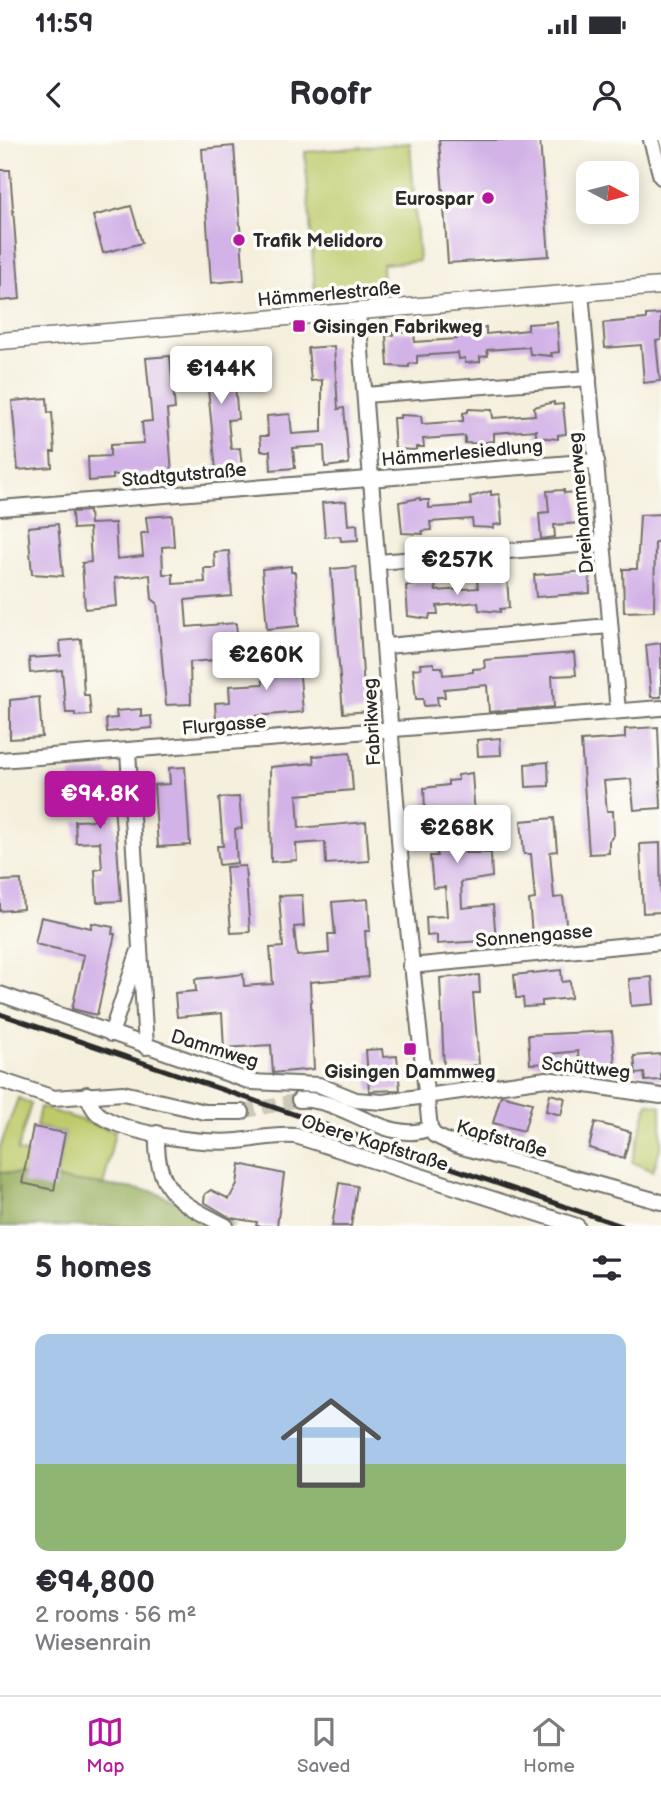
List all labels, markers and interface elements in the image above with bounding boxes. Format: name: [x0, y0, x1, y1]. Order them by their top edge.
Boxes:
text: 11:59: [35, 9, 93, 40]
text: Roofr: [289, 75, 372, 114]
icon: back: [35, 76, 73, 114]
icon: person: [588, 76, 626, 114]
north arrow: [576, 161, 639, 224]
map controls: [576, 161, 639, 224]
place label: Eurospar: [395, 188, 474, 211]
marker: Eurospar: [480, 190, 496, 206]
place label: Trafik Melidoro: [253, 230, 383, 253]
marker: Trafik Melidoro: [231, 232, 247, 248]
street label: Hämmerlestraße: [256, 277, 402, 312]
place label: Gisingen Fabrikweg: [313, 316, 483, 339]
marker: Gisingen Fabrikweg: [291, 318, 307, 334]
pin: €144K: [172, 346, 270, 406]
text: €144K: [186, 355, 256, 383]
street label: Dreihammerweg: [564, 431, 599, 574]
street label: Hämmerlesiedlung: [380, 435, 544, 472]
street label: Stadtgutstraße: [121, 459, 247, 492]
pin: €257K: [408, 538, 506, 597]
text: €257K: [421, 546, 493, 574]
pin: €260K: [217, 632, 315, 692]
text: €260K: [228, 641, 304, 669]
street label: Fabrikweg: [359, 678, 386, 766]
street label: Flurgasse: [181, 710, 267, 741]
pin: €94.8K: [43, 772, 157, 831]
text: €94.8K: [61, 780, 139, 808]
pin: €268K: [408, 806, 506, 865]
text: €268K: [420, 814, 494, 842]
street label: Sonnengasse: [475, 920, 594, 953]
street label: Dammweg: [168, 1025, 261, 1074]
marker: Gisingen Dammweg: [402, 1041, 418, 1057]
street label: Schüttweg: [540, 1052, 631, 1085]
place label: Gisingen Dammweg: [324, 1061, 496, 1084]
street label: Obere Kapfstraße: [298, 1110, 451, 1177]
street label: Kapfstraße: [454, 1116, 550, 1163]
icon: filters: [588, 1249, 626, 1287]
text: 5 homes: [35, 1250, 152, 1286]
icon: home: [268, 1380, 394, 1506]
text: €94,800: [35, 1565, 155, 1601]
text: 2 rooms · 56 m²: [35, 1601, 197, 1629]
text: Wiesenrain: [35, 1629, 151, 1657]
tab: Map: [86, 1713, 124, 1778]
tab: Saved: [297, 1713, 350, 1778]
tab: Home: [523, 1713, 575, 1778]

